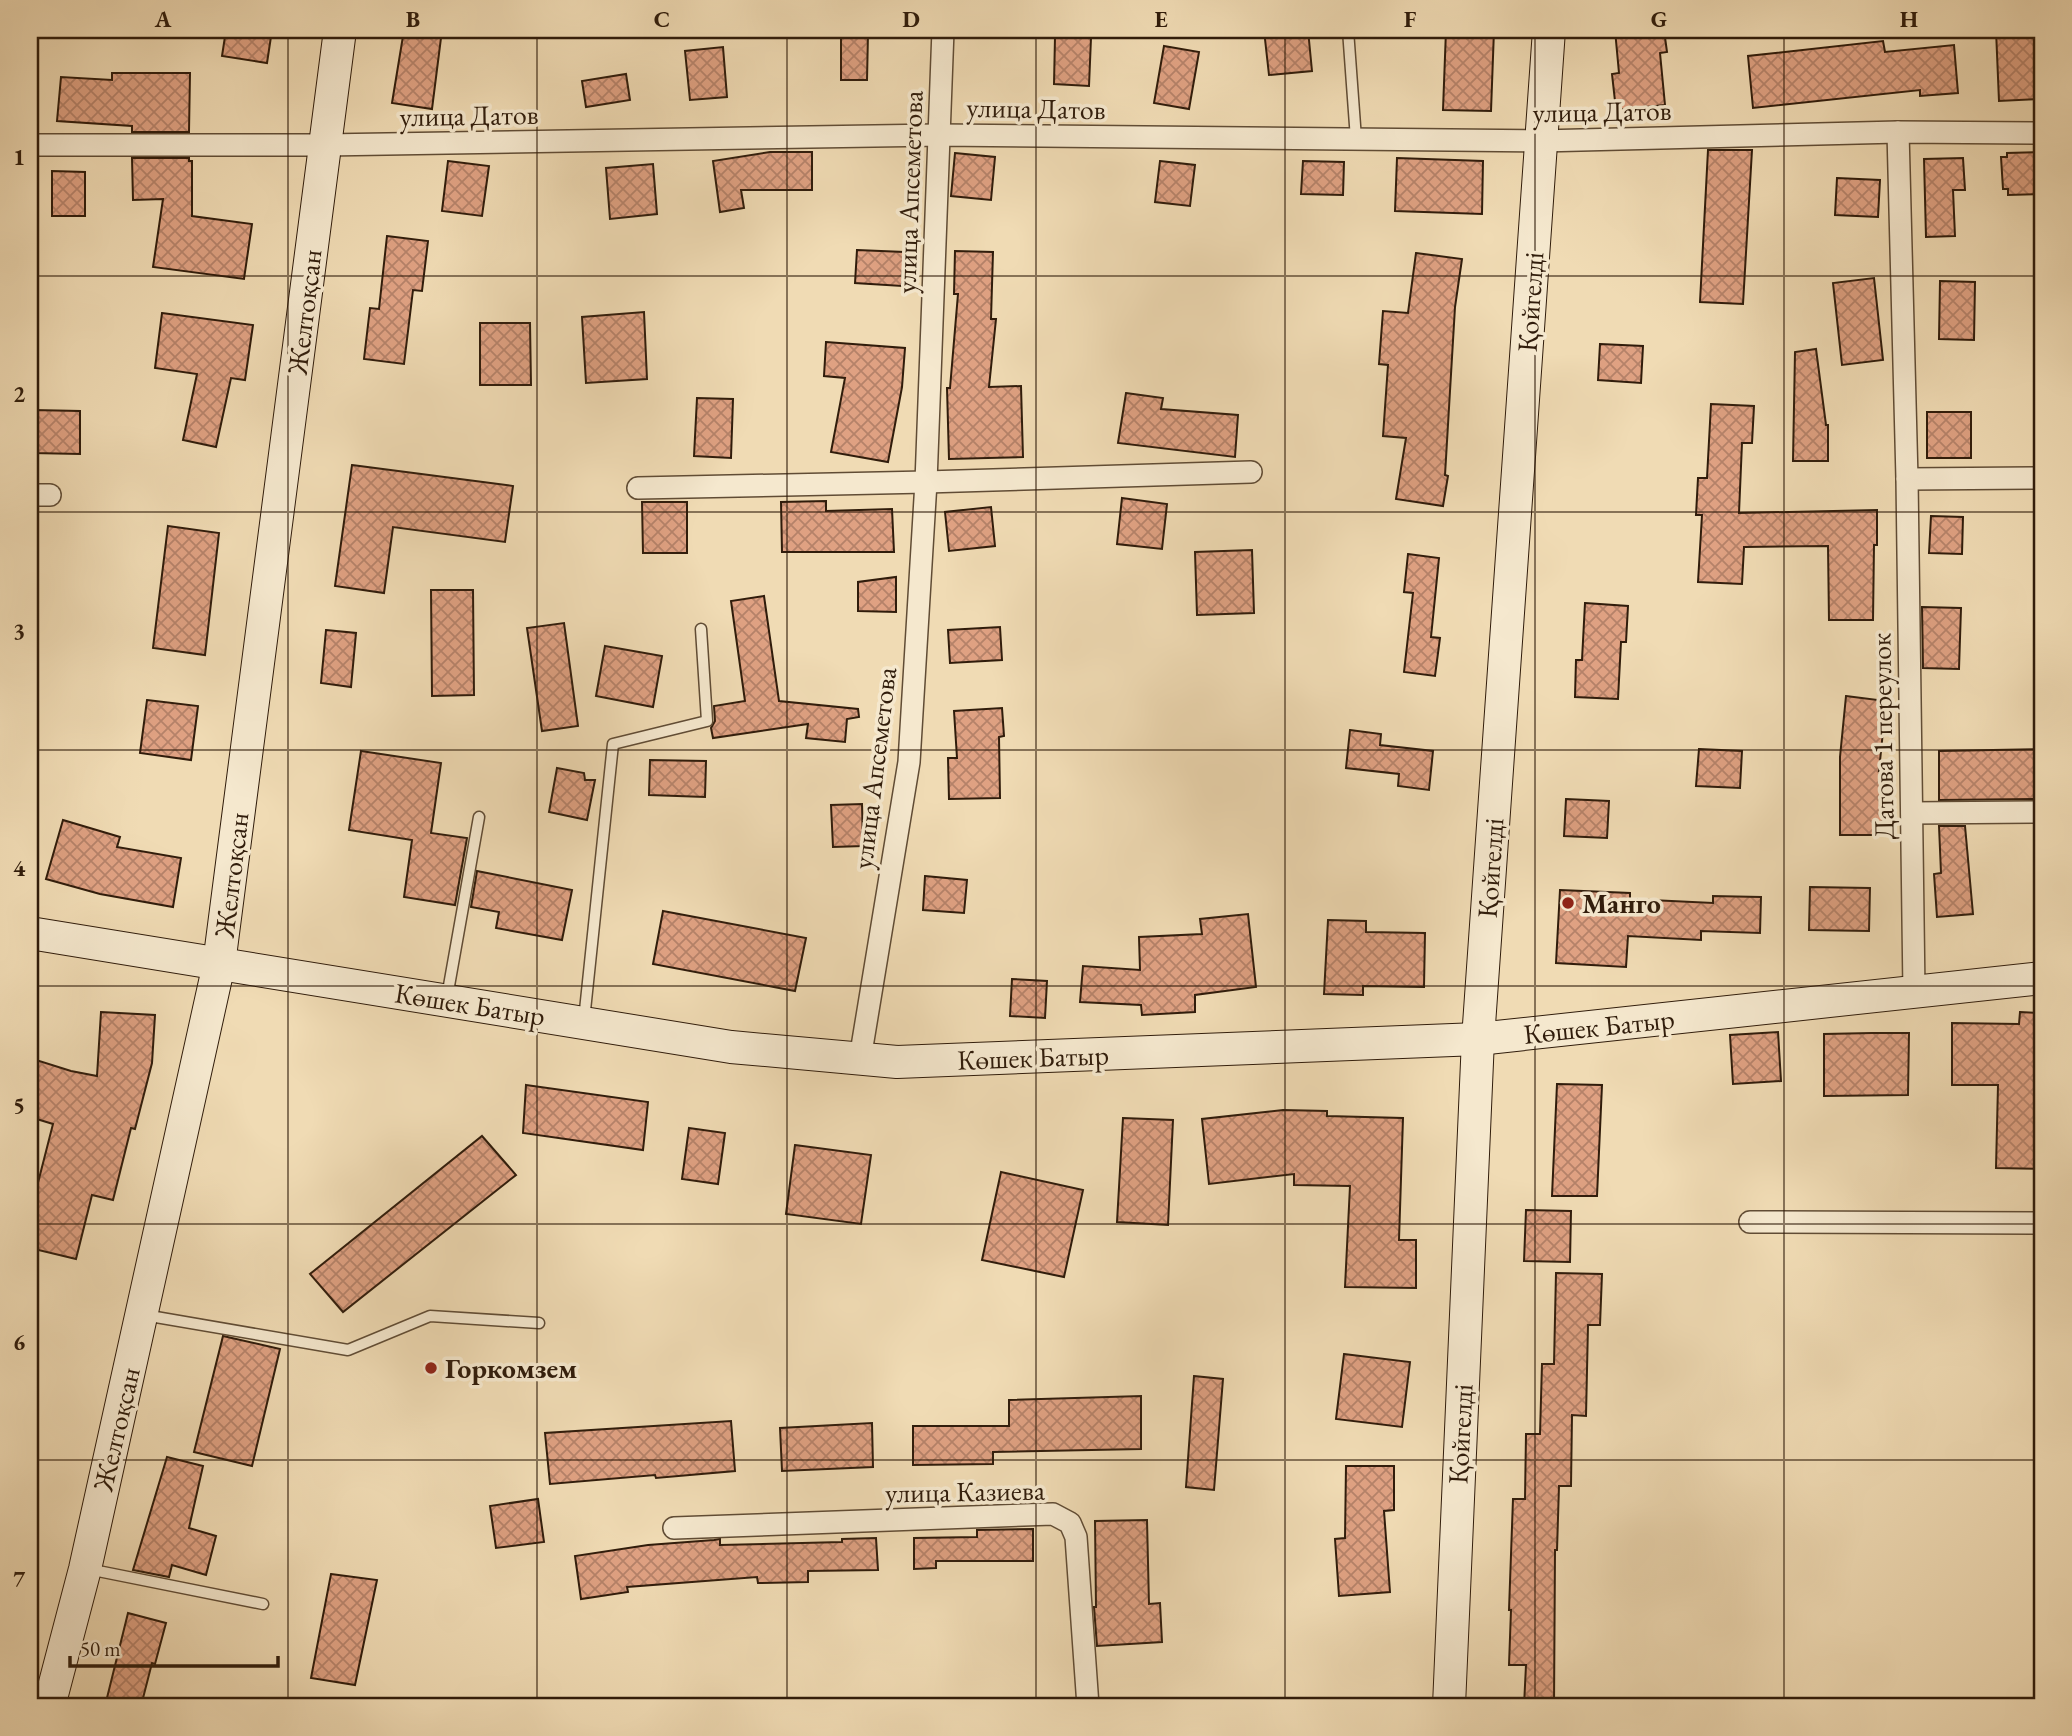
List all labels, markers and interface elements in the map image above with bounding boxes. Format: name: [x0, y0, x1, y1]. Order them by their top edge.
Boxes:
text: A: [154, 4, 172, 34]
text: B: [406, 4, 420, 34]
text: C: [654, 4, 670, 34]
text: D: [902, 4, 920, 34]
text: E: [1154, 4, 1168, 34]
text: F: [1404, 4, 1417, 34]
text: G: [1651, 4, 1667, 34]
text: H: [1900, 4, 1918, 34]
street label: улица Апсеметова: [887, 89, 931, 294]
street label: улица Датов: [966, 89, 1106, 127]
street label: улица Датов: [1532, 92, 1672, 130]
street label: улица Датов: [399, 96, 539, 134]
text: 1: [13, 142, 25, 172]
street label: Желтоқсан: [278, 247, 330, 378]
street label: Қойгелді: [1509, 250, 1551, 353]
text: 2: [13, 379, 25, 409]
text: 3: [13, 616, 25, 646]
street label: Датова 1 переулок: [1862, 632, 1902, 840]
street label: улица Апсеметова: [844, 664, 904, 871]
street label: Желтоқсан: [205, 810, 257, 941]
street label: Қойгелді: [1469, 816, 1511, 919]
text: 4: [13, 853, 26, 883]
place label: Манго: [1582, 885, 1661, 921]
marker: Манго: [1560, 895, 1576, 911]
street label: Көшек Батыр: [392, 974, 548, 1034]
street label: Көшек Батыр: [1522, 1000, 1676, 1052]
street label: Көшек Батыр: [957, 1036, 1109, 1078]
text: 5: [13, 1090, 25, 1120]
text: 6: [13, 1327, 25, 1357]
place label: Горкомзем: [445, 1350, 577, 1386]
marker: Горкомзем: [423, 1360, 439, 1376]
street label: Желтоқсан: [84, 1363, 148, 1496]
street label: Қойгелді: [1439, 1383, 1481, 1485]
street label: улица Казиева: [885, 1472, 1046, 1510]
text: 7: [13, 1564, 26, 1594]
scale bar: [70, 1624, 278, 1668]
text: 50 m: [80, 1635, 121, 1662]

